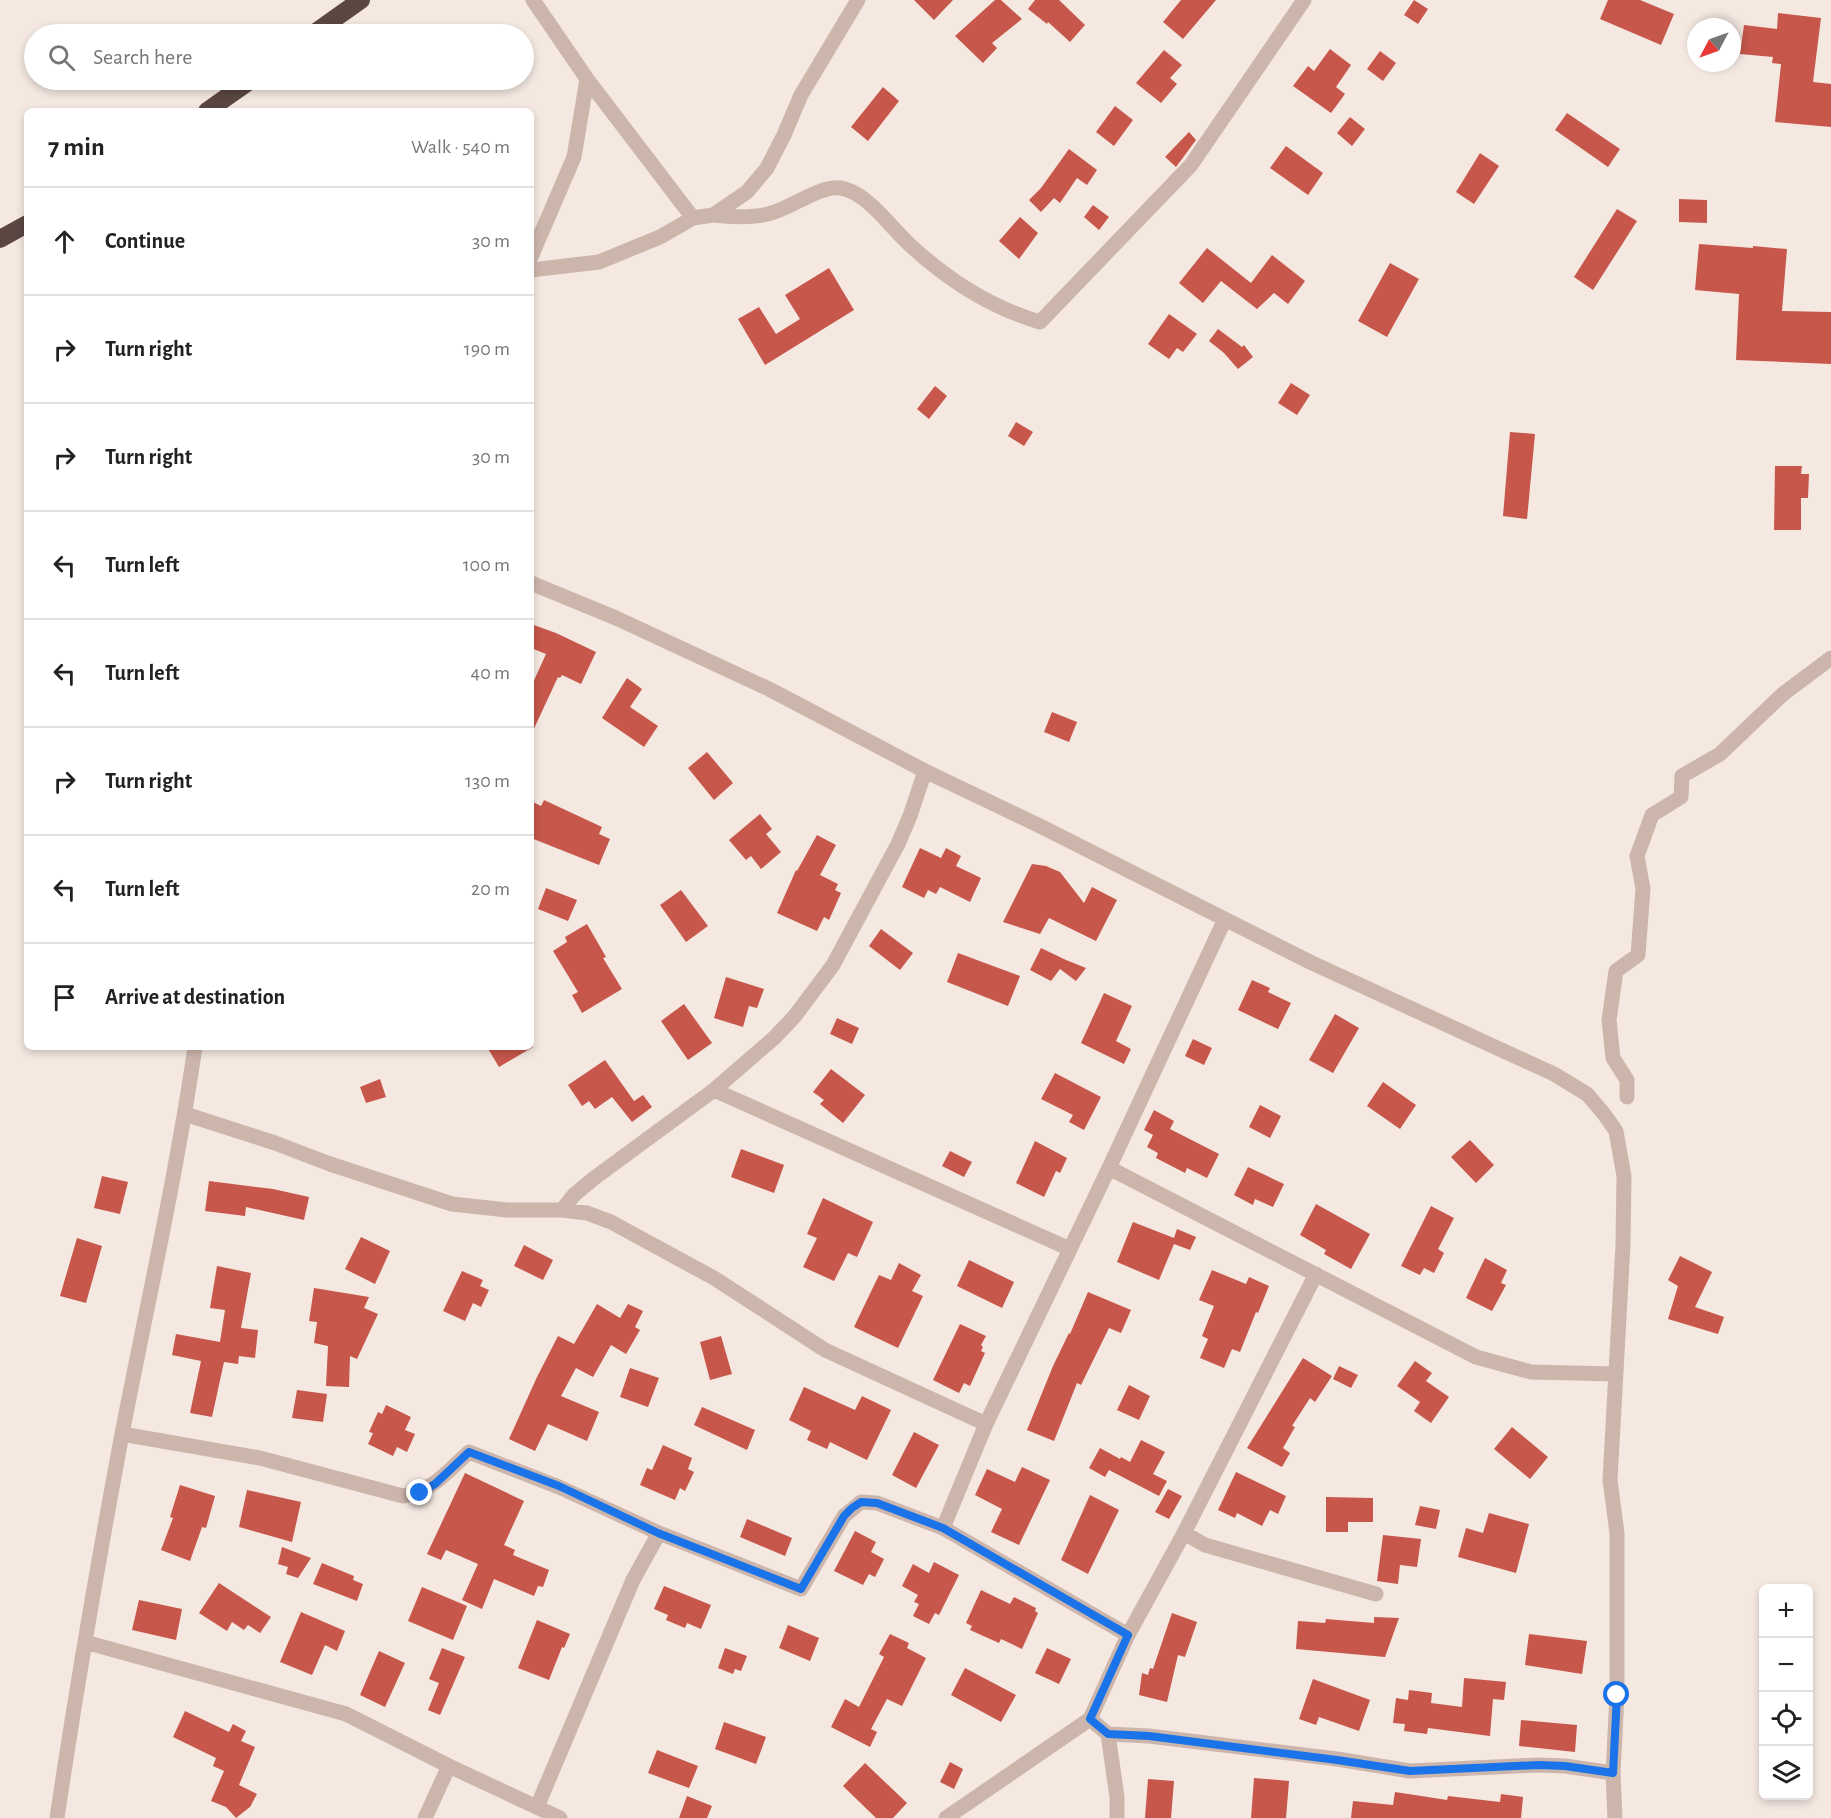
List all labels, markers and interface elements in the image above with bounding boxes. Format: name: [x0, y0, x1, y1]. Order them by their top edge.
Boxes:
north arrow: [1687, 18, 1741, 72]
search box: [24, 24, 534, 90]
icon: search: [45, 41, 78, 74]
text: Search here: [93, 46, 192, 68]
text: 7 min: [48, 134, 105, 160]
text: Walk · 540 m: [411, 137, 510, 157]
icon: ahead: [48, 225, 81, 258]
text: Continue: [105, 230, 185, 252]
text: 30 m: [472, 231, 510, 251]
icon: right: [48, 333, 81, 366]
text: Turn right: [105, 338, 192, 360]
text: 190 m: [464, 339, 510, 359]
icon: right: [48, 441, 81, 474]
text: Turn right: [105, 446, 192, 468]
text: 30 m: [472, 447, 510, 467]
icon: left: [48, 549, 81, 582]
text: Turn left: [105, 554, 179, 576]
text: 100 m: [463, 555, 510, 575]
icon: left: [48, 657, 81, 690]
text: Turn left: [105, 662, 179, 684]
text: 40 m: [471, 663, 510, 683]
icon: right: [48, 765, 81, 798]
text: Turn right: [105, 770, 192, 792]
text: 130 m: [465, 771, 510, 791]
icon: left: [48, 873, 81, 906]
text: Turn left: [105, 878, 179, 900]
text: 20 m: [471, 879, 510, 899]
icon: arrive: [48, 981, 81, 1014]
text: Arrive at destination: [105, 986, 285, 1008]
route end: [406, 1479, 432, 1505]
map controls: [1759, 1584, 1813, 1800]
button: +: [1759, 1584, 1813, 1638]
button: −: [1759, 1638, 1813, 1692]
route start: [1603, 1681, 1629, 1707]
button: locate: [1759, 1692, 1813, 1746]
button: layers: [1759, 1746, 1813, 1800]

